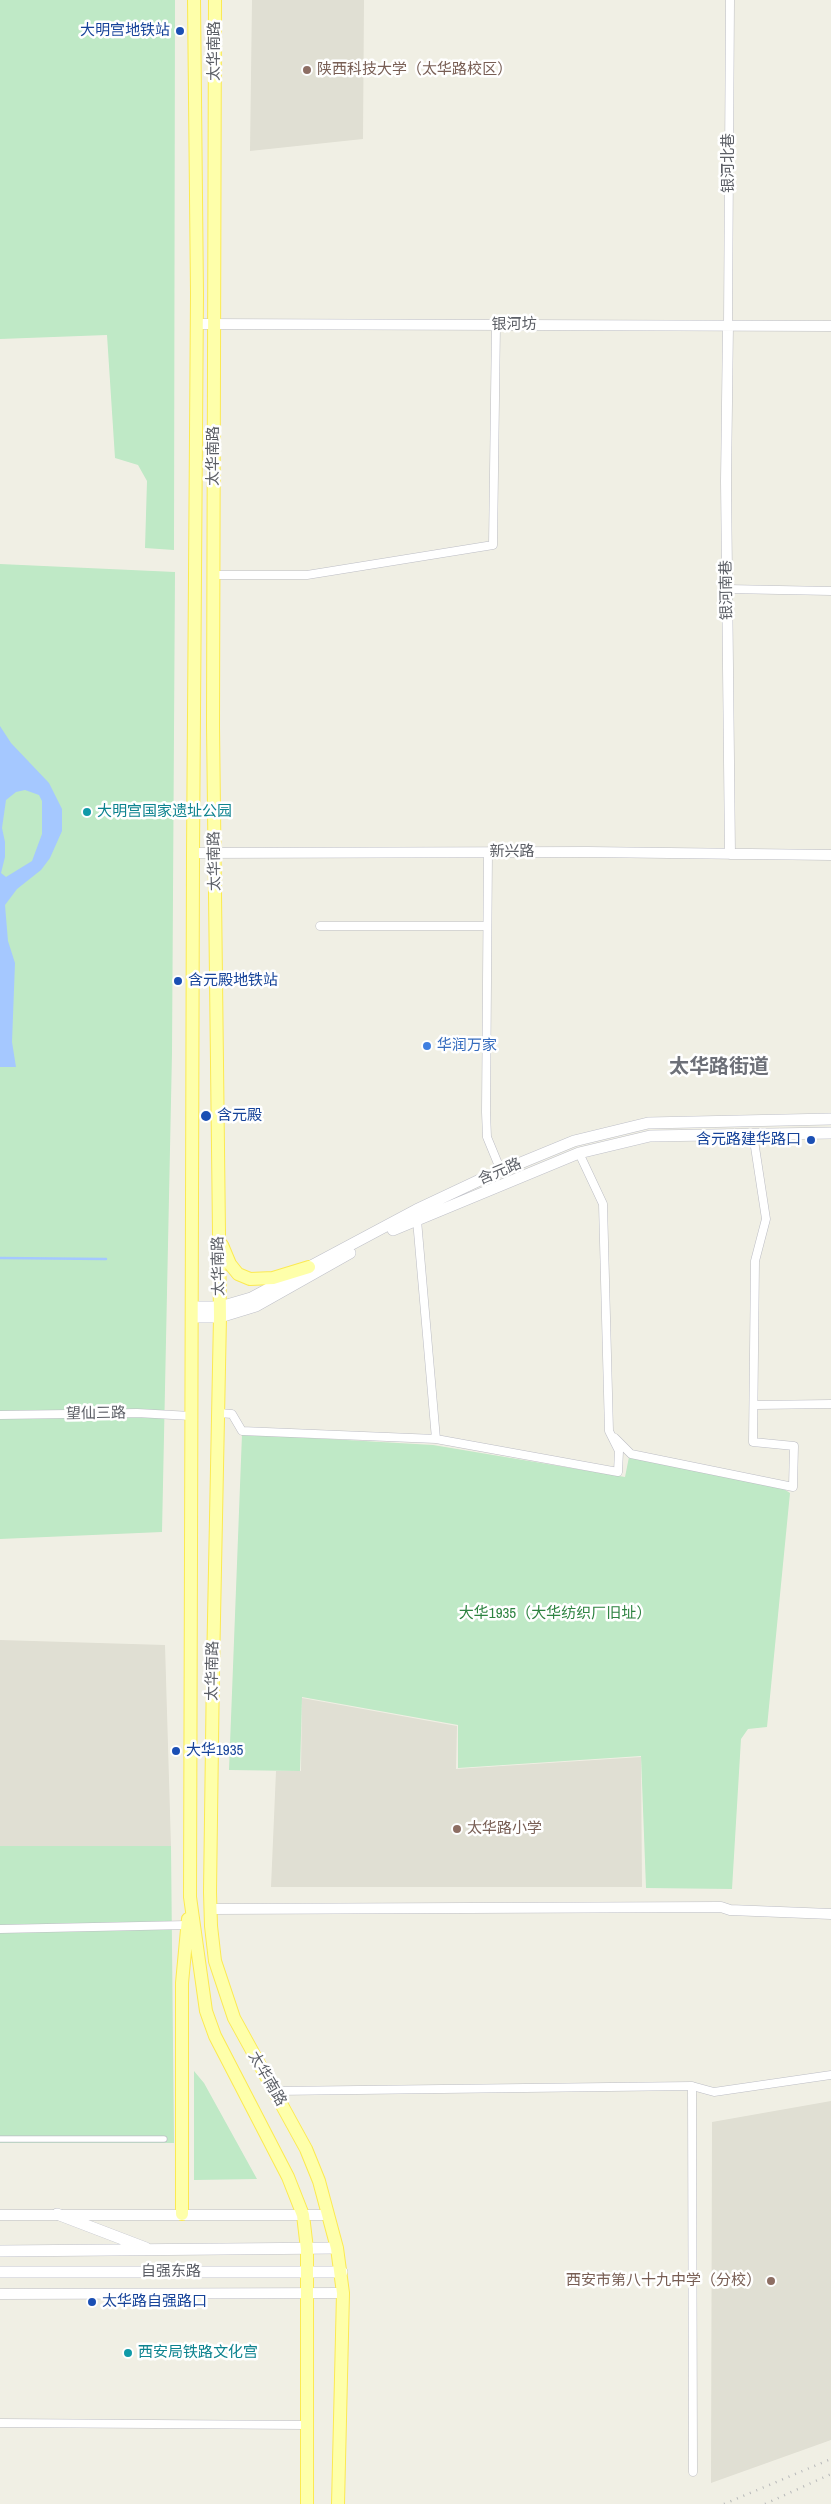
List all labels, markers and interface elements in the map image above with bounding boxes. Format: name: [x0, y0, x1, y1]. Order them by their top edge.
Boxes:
street label: 太华南路: [206, 21, 224, 81]
place label: 大明宫地铁站: [80, 22, 170, 40]
marker: 大明宫地铁站: [174, 25, 186, 37]
place label: 陕西科技大学（太华路校区）: [317, 61, 512, 79]
marker: 陕西科技大学（太华路校区）: [301, 64, 313, 76]
street label: 银河北巷: [720, 133, 738, 193]
street label: 银河坊: [492, 316, 536, 334]
street label: 太华南路: [205, 426, 223, 486]
street label: 银河南巷: [717, 560, 737, 620]
place label: 大明宫国家遗址公园: [97, 803, 232, 821]
marker: 大明宫国家遗址公园: [81, 806, 93, 818]
street label: 太华南路: [205, 831, 225, 891]
street label: 新兴路: [490, 843, 534, 861]
place label: 含元殿地铁站: [188, 972, 278, 990]
marker: 含元殿地铁站: [172, 975, 184, 987]
place label: 华润万家: [437, 1037, 497, 1055]
marker: 华润万家: [421, 1040, 433, 1052]
district label: 太华路街道: [669, 1056, 769, 1080]
place label: 含元殿: [217, 1107, 262, 1125]
marker: 含元殿: [199, 1109, 213, 1123]
place label: 含元路建华路口: [696, 1131, 801, 1149]
marker: 含元路建华路口: [805, 1134, 817, 1146]
street label: 含元路: [476, 1155, 524, 1189]
street label: 太华南路: [209, 1236, 229, 1296]
street label: 望仙三路: [66, 1404, 126, 1424]
park label: 大华1935（大华纺织厂旧址）: [459, 1605, 651, 1623]
street label: 太华南路: [203, 1641, 223, 1701]
place label: 大华1935: [186, 1742, 243, 1760]
marker: 大华1935: [170, 1745, 182, 1757]
place label: 太华路小学: [467, 1820, 542, 1838]
marker: 太华路小学: [451, 1823, 463, 1835]
street label: 太华南路: [244, 2049, 290, 2109]
street label: 自强东路: [141, 2263, 201, 2281]
place label: 西安市第八十九中学（分校）: [566, 2272, 761, 2290]
marker: 西安市第八十九中学（分校）: [765, 2275, 777, 2287]
place label: 太华路自强路口: [102, 2293, 207, 2311]
marker: 太华路自强路口: [86, 2296, 98, 2308]
place label: 西安局铁路文化宫: [138, 2344, 258, 2362]
marker: 西安局铁路文化宫: [122, 2347, 134, 2359]

